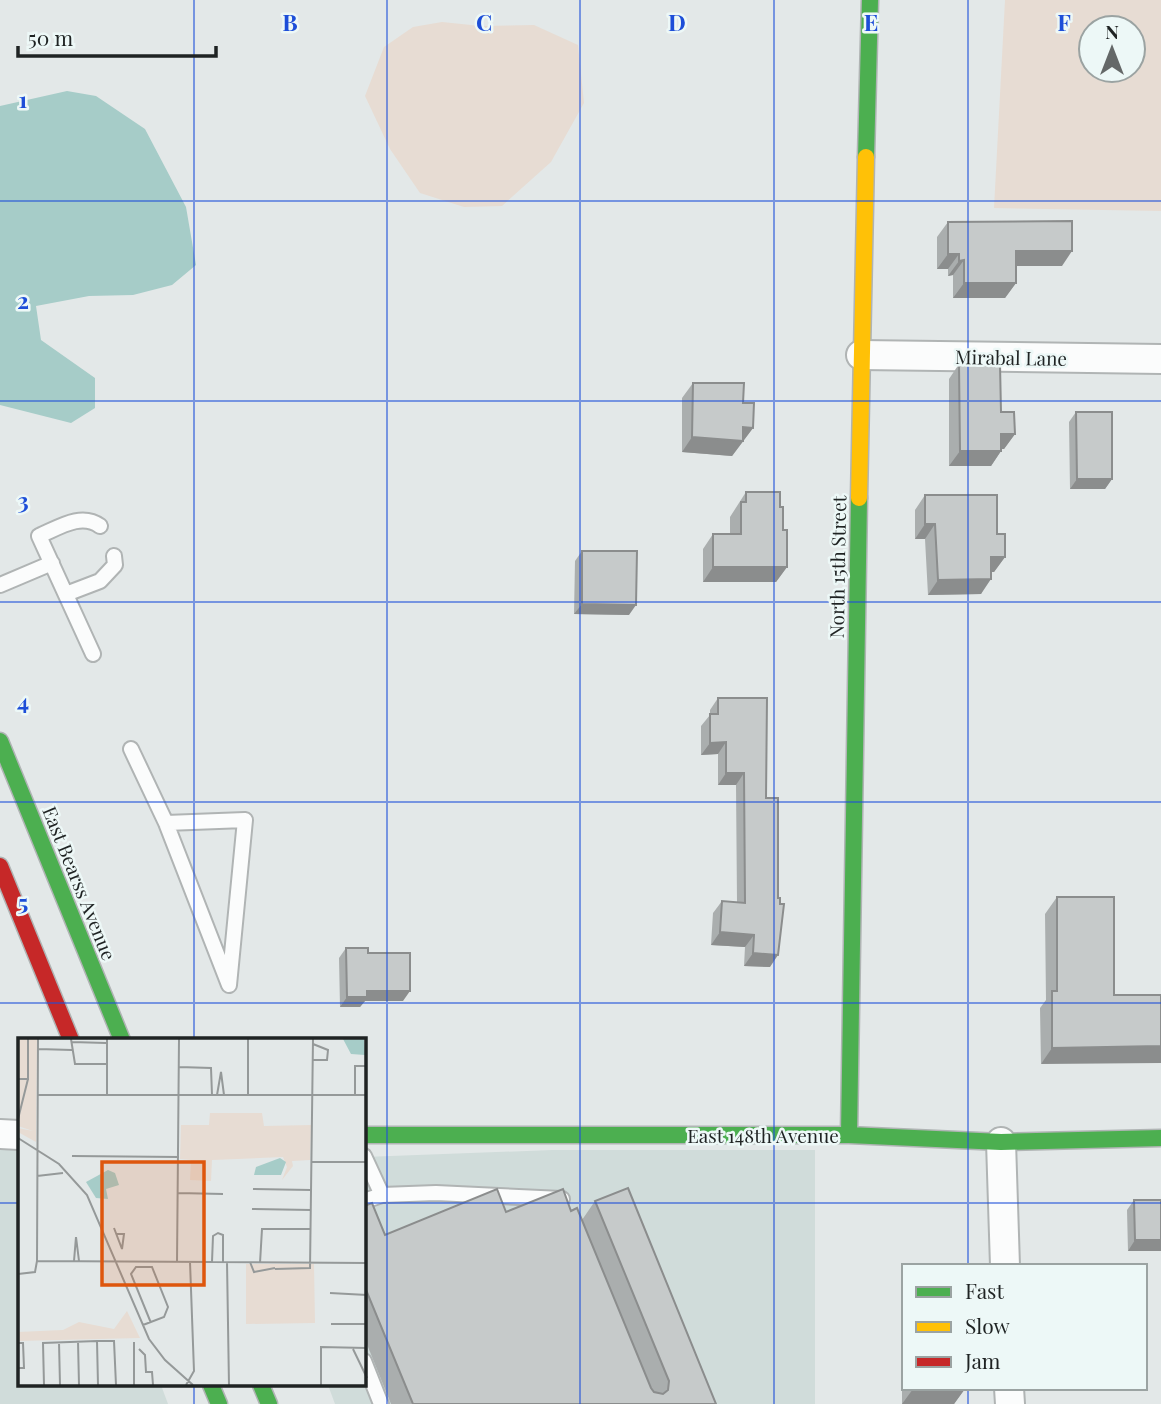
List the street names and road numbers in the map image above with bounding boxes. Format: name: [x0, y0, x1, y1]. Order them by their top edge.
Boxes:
street label: Mirabal Lane: [955, 343, 1067, 371]
street label: North 15th Street: [823, 495, 851, 639]
street label: East Bearss Avenue: [37, 802, 123, 964]
street label: East 148th Avenue: [687, 1122, 839, 1148]

